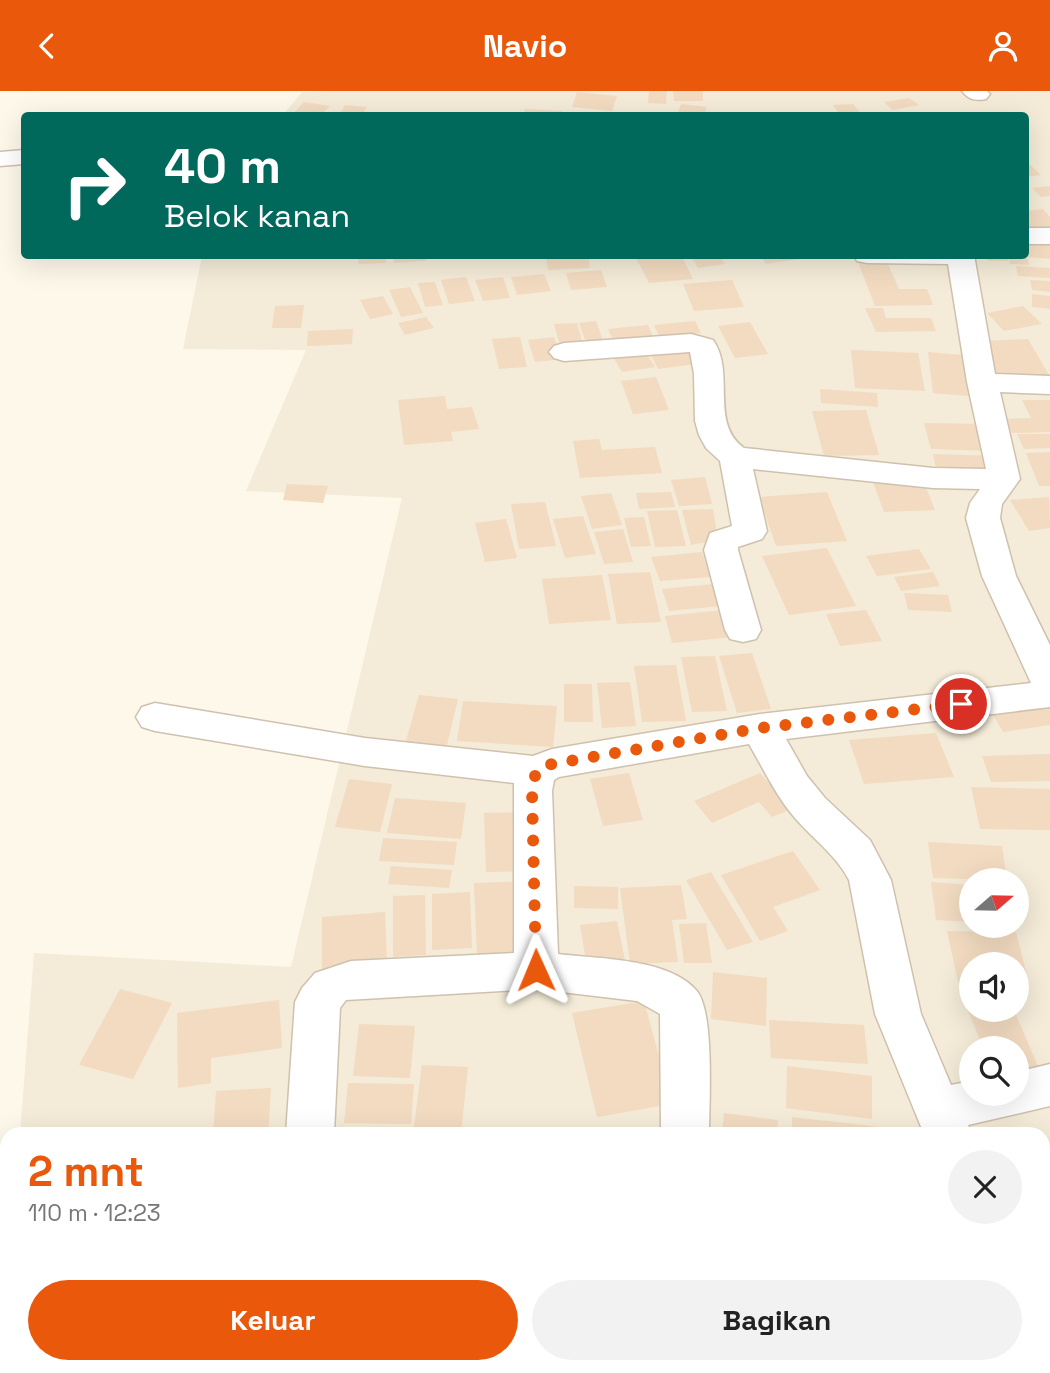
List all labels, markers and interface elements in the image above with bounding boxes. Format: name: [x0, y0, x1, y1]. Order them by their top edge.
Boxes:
text: Navio: [483, 26, 567, 66]
icon: back: [28, 27, 66, 65]
icon: person: [984, 27, 1022, 65]
text: 40 m: [164, 135, 281, 197]
icon: right: [49, 140, 140, 231]
text: Belok kanan: [164, 196, 350, 236]
pin: [931, 674, 991, 734]
icon: arrive: [942, 685, 980, 723]
north arrow: [959, 868, 1029, 938]
map controls: [959, 868, 1029, 1106]
position arrow: [499, 933, 573, 1007]
button: sound: [959, 952, 1029, 1022]
button: search: [959, 1036, 1029, 1106]
text: 2 mnt: [28, 1145, 144, 1198]
button: close: [948, 1150, 1022, 1224]
text: 110 m · 12:23: [28, 1198, 161, 1228]
button: Keluar: [28, 1280, 518, 1360]
button: Bagikan: [532, 1280, 1022, 1360]

